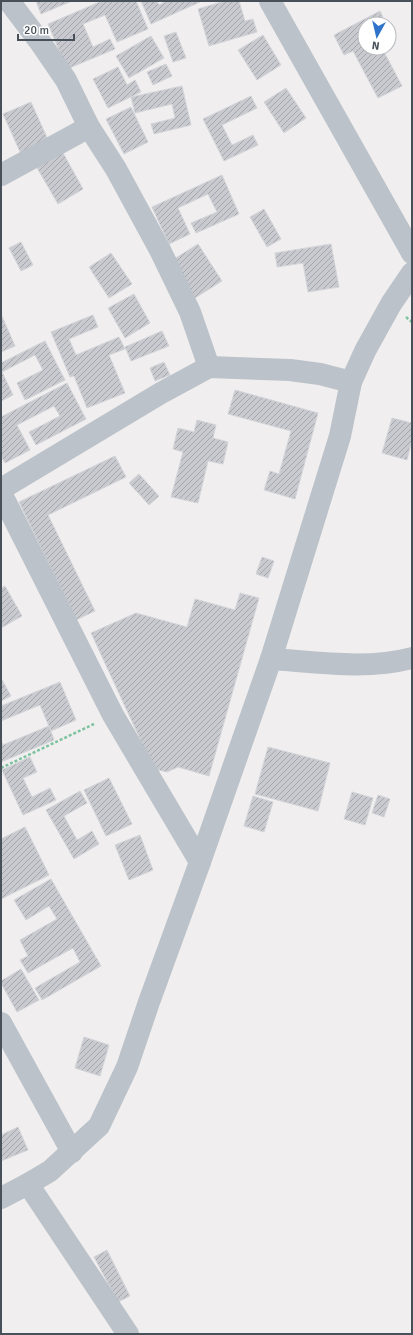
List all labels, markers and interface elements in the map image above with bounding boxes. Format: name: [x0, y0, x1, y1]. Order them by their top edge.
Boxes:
scale bar: [18, 16, 74, 42]
north arrow: [357, 16, 397, 56]
text: 20 m: [24, 23, 49, 38]
text: N: [371, 38, 380, 52]

